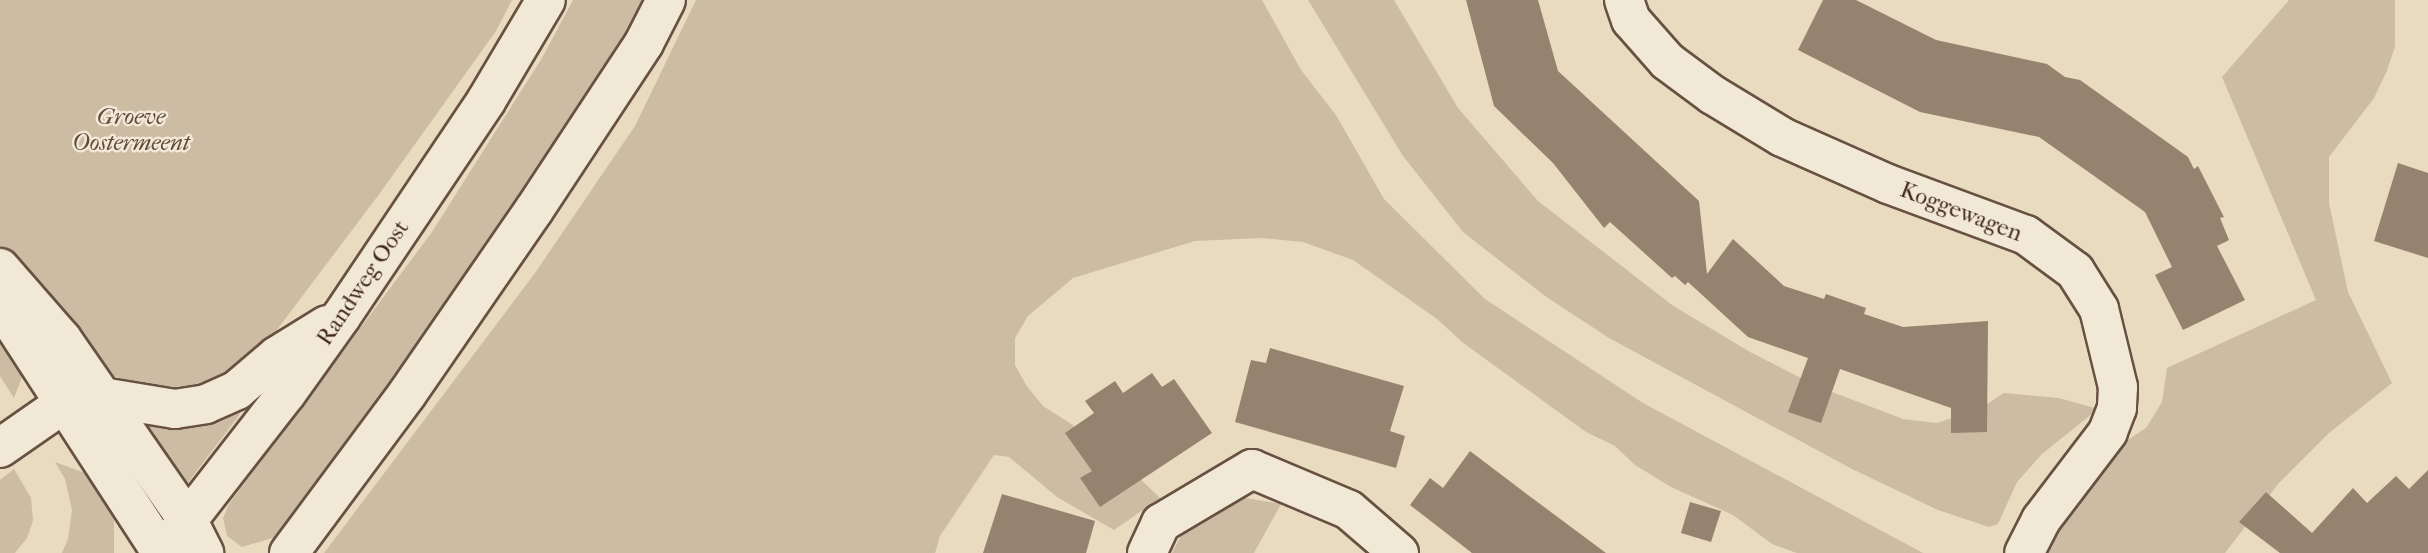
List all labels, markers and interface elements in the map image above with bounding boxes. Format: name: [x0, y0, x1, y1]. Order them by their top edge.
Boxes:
park label: Groeve Oostermeent: [72, 103, 190, 157]
street label: Koggewagen: [1896, 176, 2026, 248]
street label: Randweg Oost: [311, 215, 415, 351]

